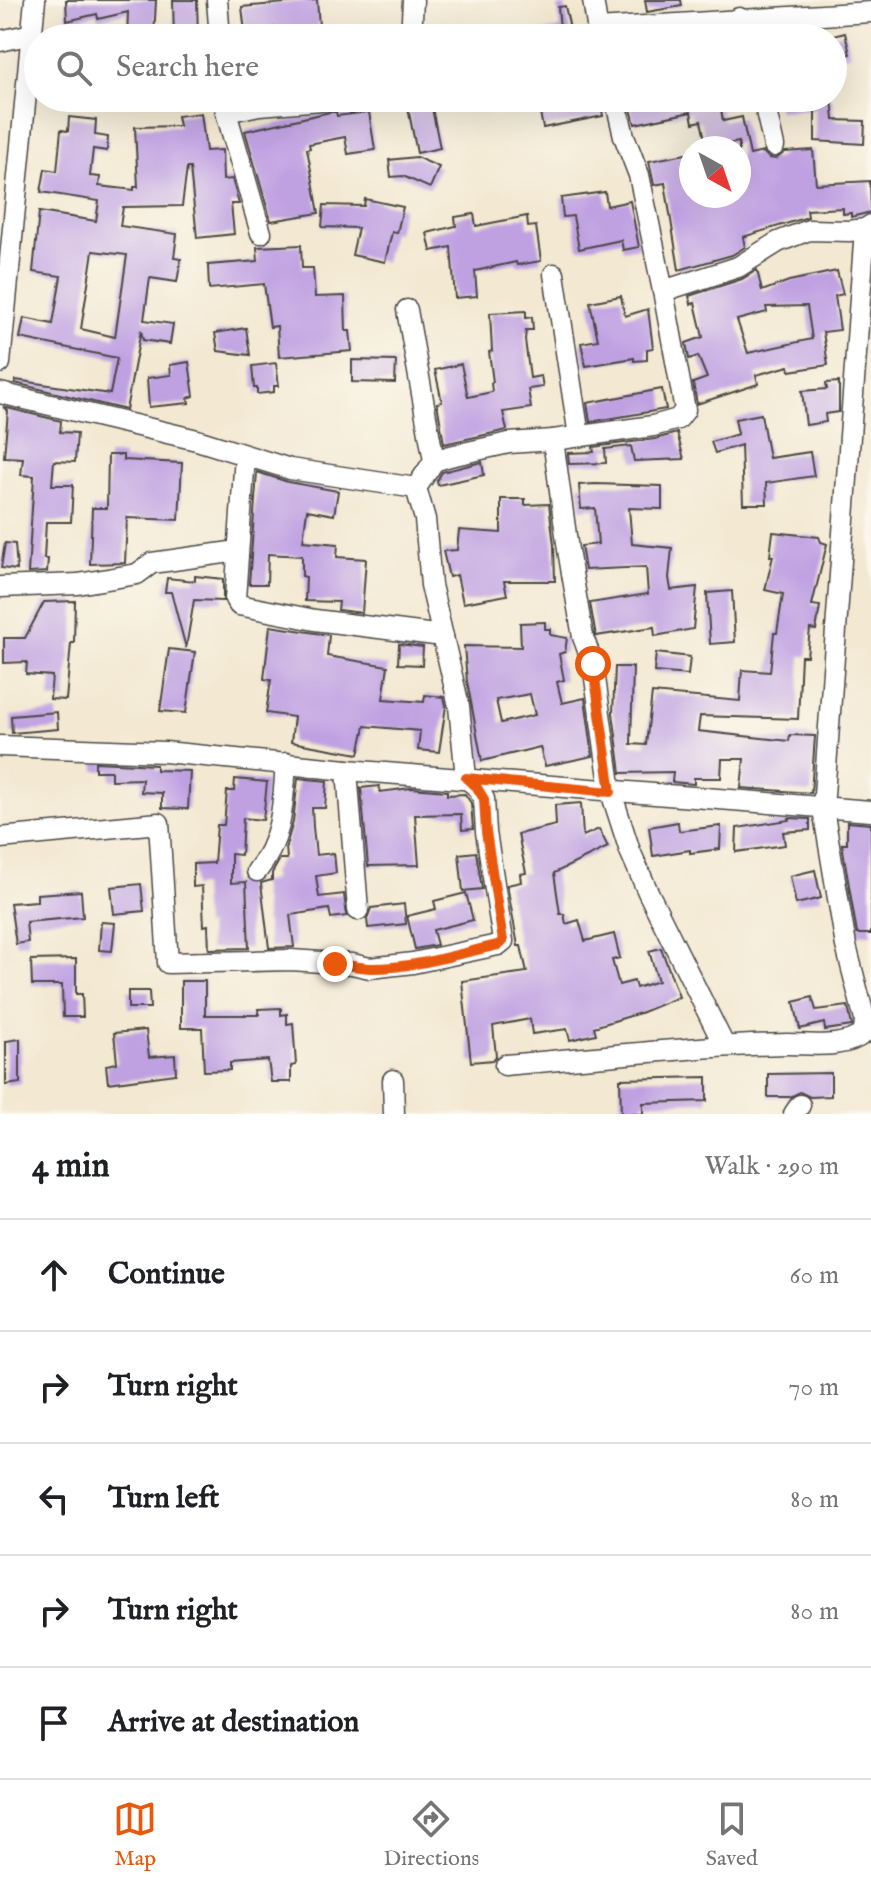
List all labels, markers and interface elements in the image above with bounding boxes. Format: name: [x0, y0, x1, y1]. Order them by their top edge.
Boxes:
search box: [24, 24, 847, 112]
icon: search: [52, 46, 96, 90]
text: Search here: [116, 49, 259, 87]
north arrow: [679, 136, 751, 208]
route start: [575, 646, 611, 682]
route end: [317, 946, 353, 982]
text: 4 min: [32, 1145, 110, 1188]
text: Walk · 290 m: [704, 1150, 839, 1183]
icon: ahead: [32, 1253, 76, 1297]
text: Continue: [108, 1256, 225, 1294]
text: 60 m: [790, 1259, 839, 1292]
icon: right: [32, 1365, 76, 1409]
text: Turn right: [108, 1368, 238, 1406]
text: 70 m: [788, 1371, 839, 1404]
icon: left: [32, 1477, 76, 1521]
text: Turn left: [108, 1480, 219, 1518]
text: 80 m: [790, 1483, 839, 1516]
icon: right: [32, 1589, 76, 1633]
text: Turn right: [108, 1592, 238, 1630]
text: 80 m: [790, 1595, 839, 1628]
icon: arrive: [32, 1701, 76, 1745]
text: Arrive at destination: [108, 1704, 359, 1742]
tab: Map: [113, 1797, 157, 1873]
tab: Directions: [384, 1797, 479, 1873]
tab: Saved: [706, 1797, 758, 1873]

